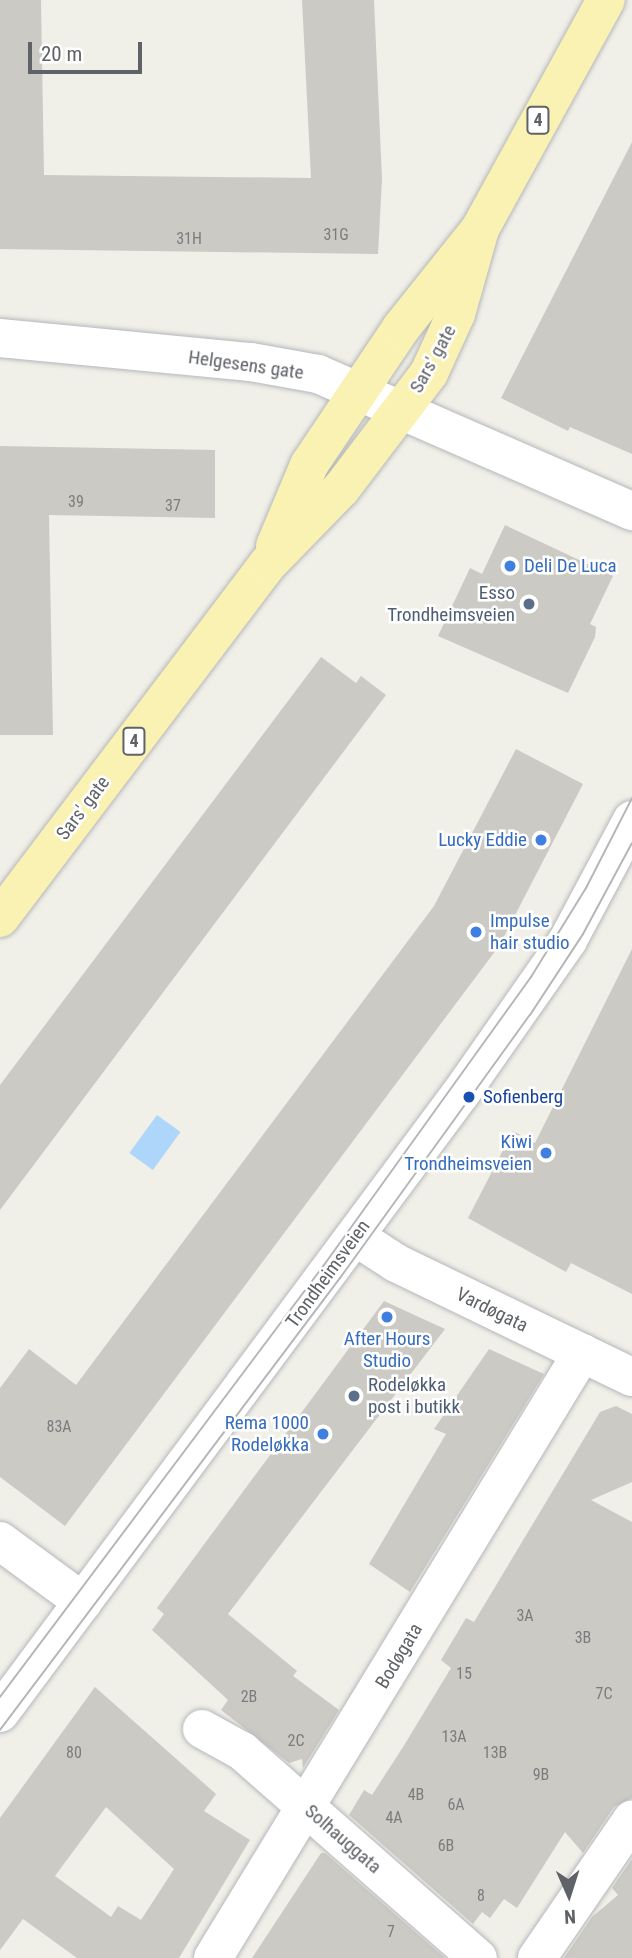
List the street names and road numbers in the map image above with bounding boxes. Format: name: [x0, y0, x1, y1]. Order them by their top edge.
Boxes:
road number: 4: [526, 106, 550, 134]
street label: Sars' gate: [405, 321, 461, 397]
street label: Helgesens gate: [187, 346, 305, 384]
road number: 4: [122, 726, 146, 756]
street label: Sars' gate: [52, 772, 114, 844]
street label: Trondheimsveien: [281, 1216, 375, 1332]
street label: Vardøgata: [452, 1283, 532, 1337]
street label: Bodøgata: [371, 1619, 427, 1693]
street label: Solhauggata: [300, 1800, 386, 1878]

